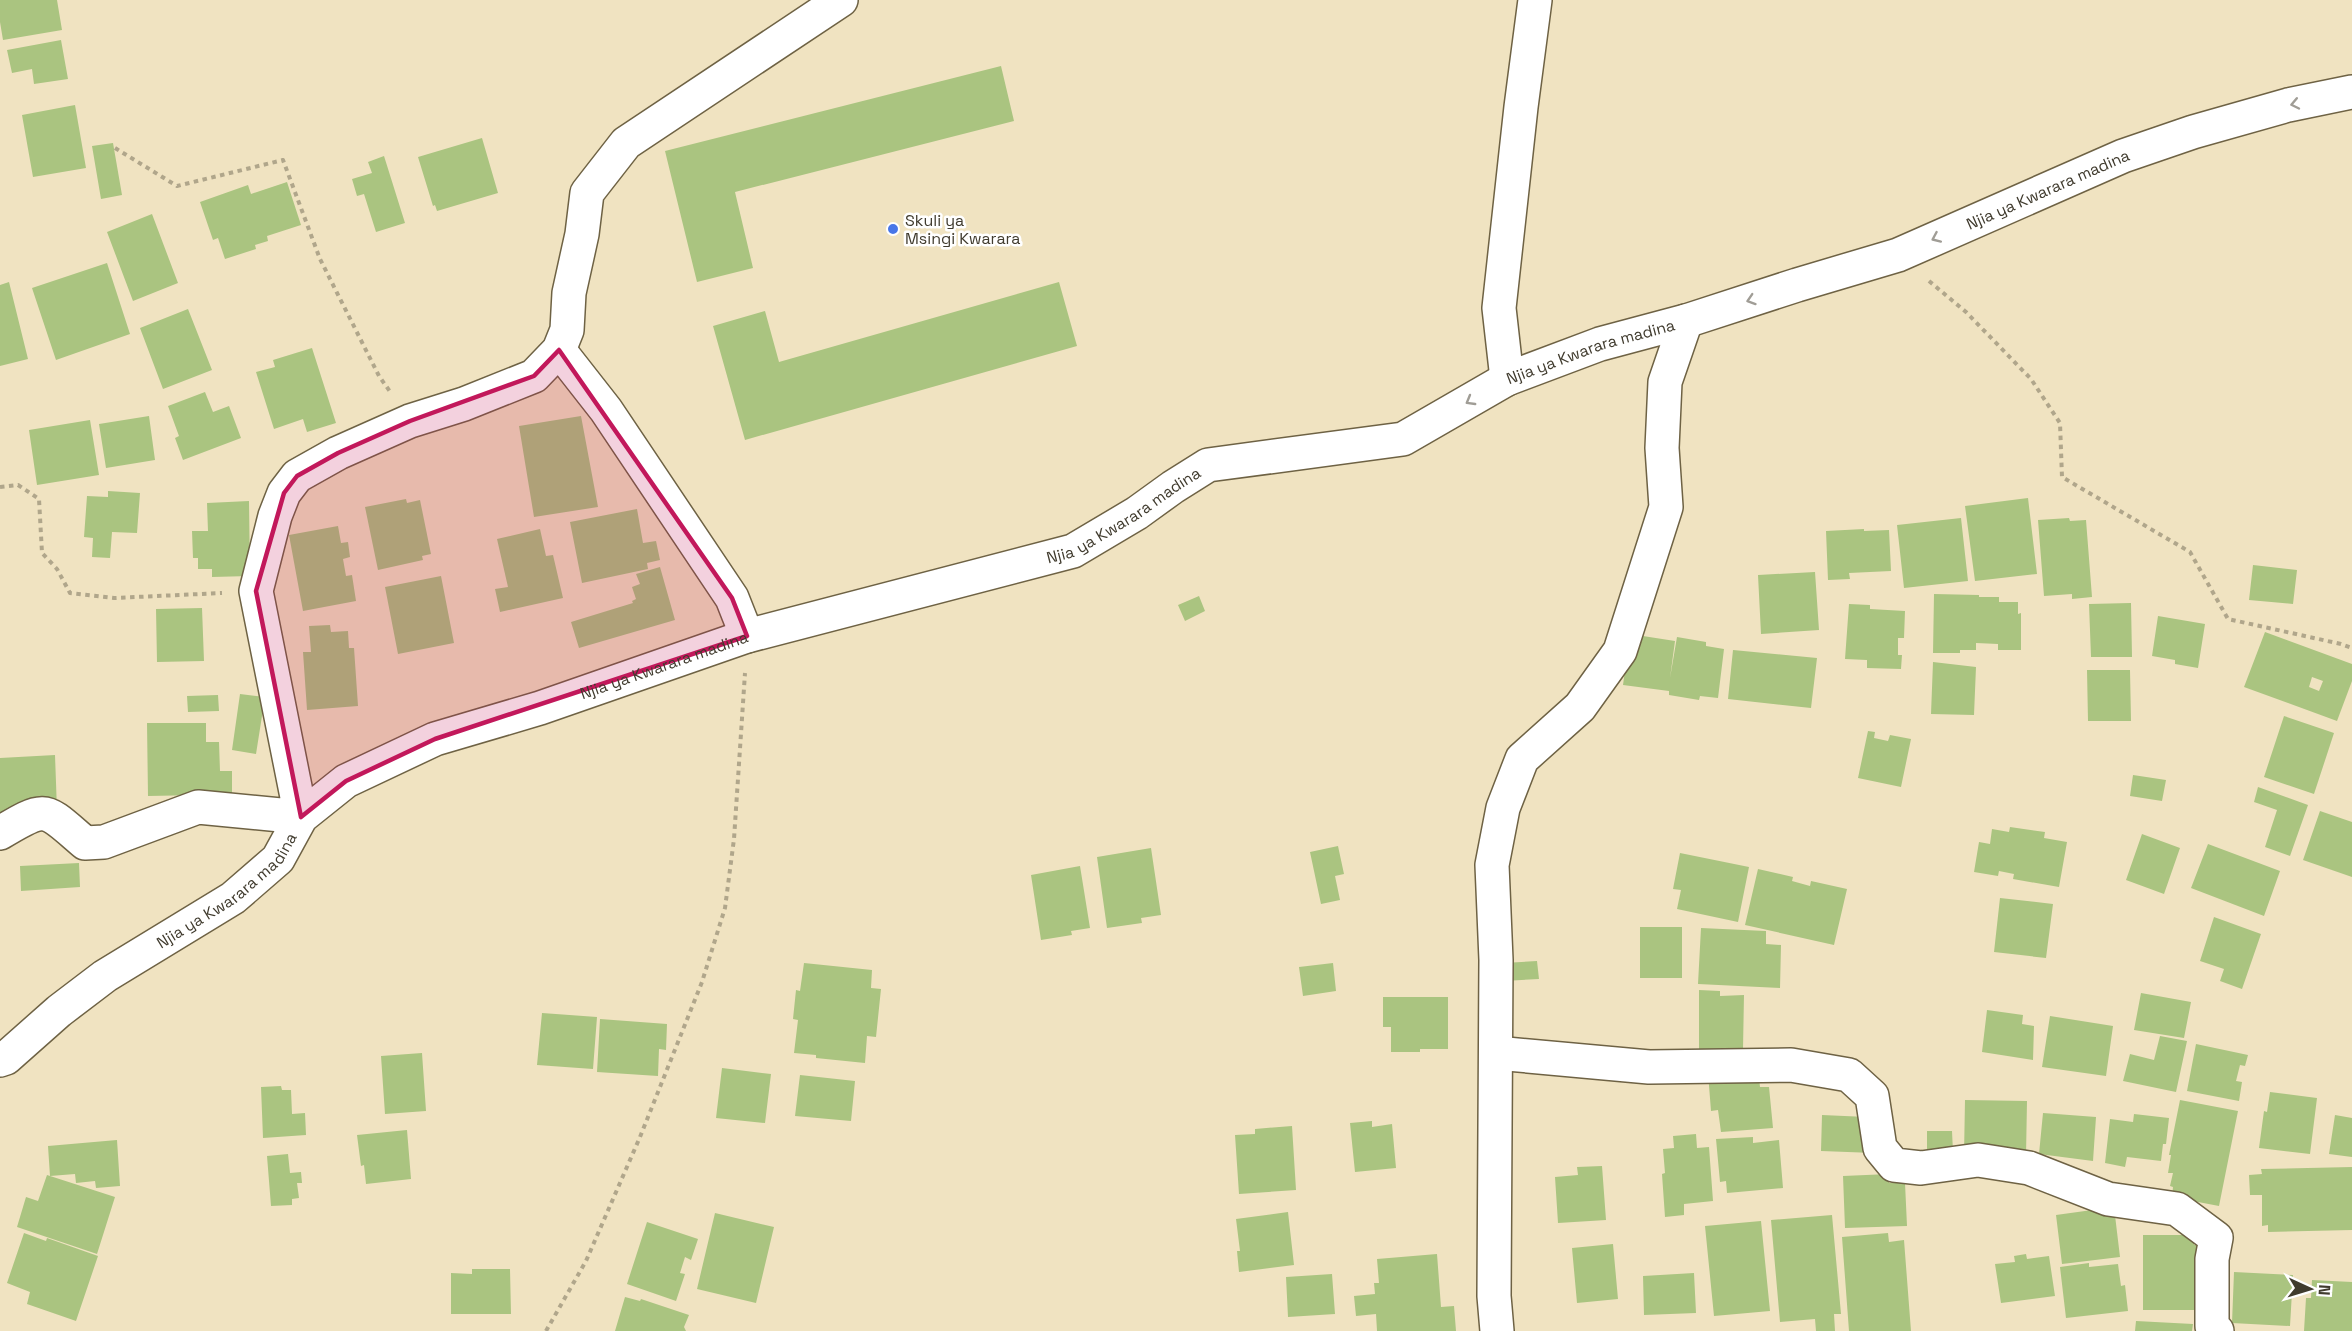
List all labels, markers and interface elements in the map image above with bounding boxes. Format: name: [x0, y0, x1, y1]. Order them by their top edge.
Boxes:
one-way arrow: [2290, 97, 2300, 110]
street label: Njia ya Kwarara madina: [1963, 145, 2132, 235]
place label: Skuli ya Msingi Kwarara: [905, 210, 1021, 249]
marker: Skuli ya Msingi Kwarara: [886, 222, 900, 236]
one-way arrow: [1931, 231, 1942, 243]
one-way arrow: [1746, 293, 1757, 305]
street label: Njia ya Kwarara madina: [1503, 314, 1677, 389]
one-way arrow: [1466, 393, 1476, 405]
street label: Njia ya Kwarara madina: [1044, 462, 1205, 568]
street label: Njia ya Kwarara madina: [577, 626, 751, 704]
street label: Njia ya Kwarara madina: [153, 829, 301, 953]
north arrow: [2280, 1259, 2340, 1319]
text: N: [2314, 1284, 2335, 1296]

